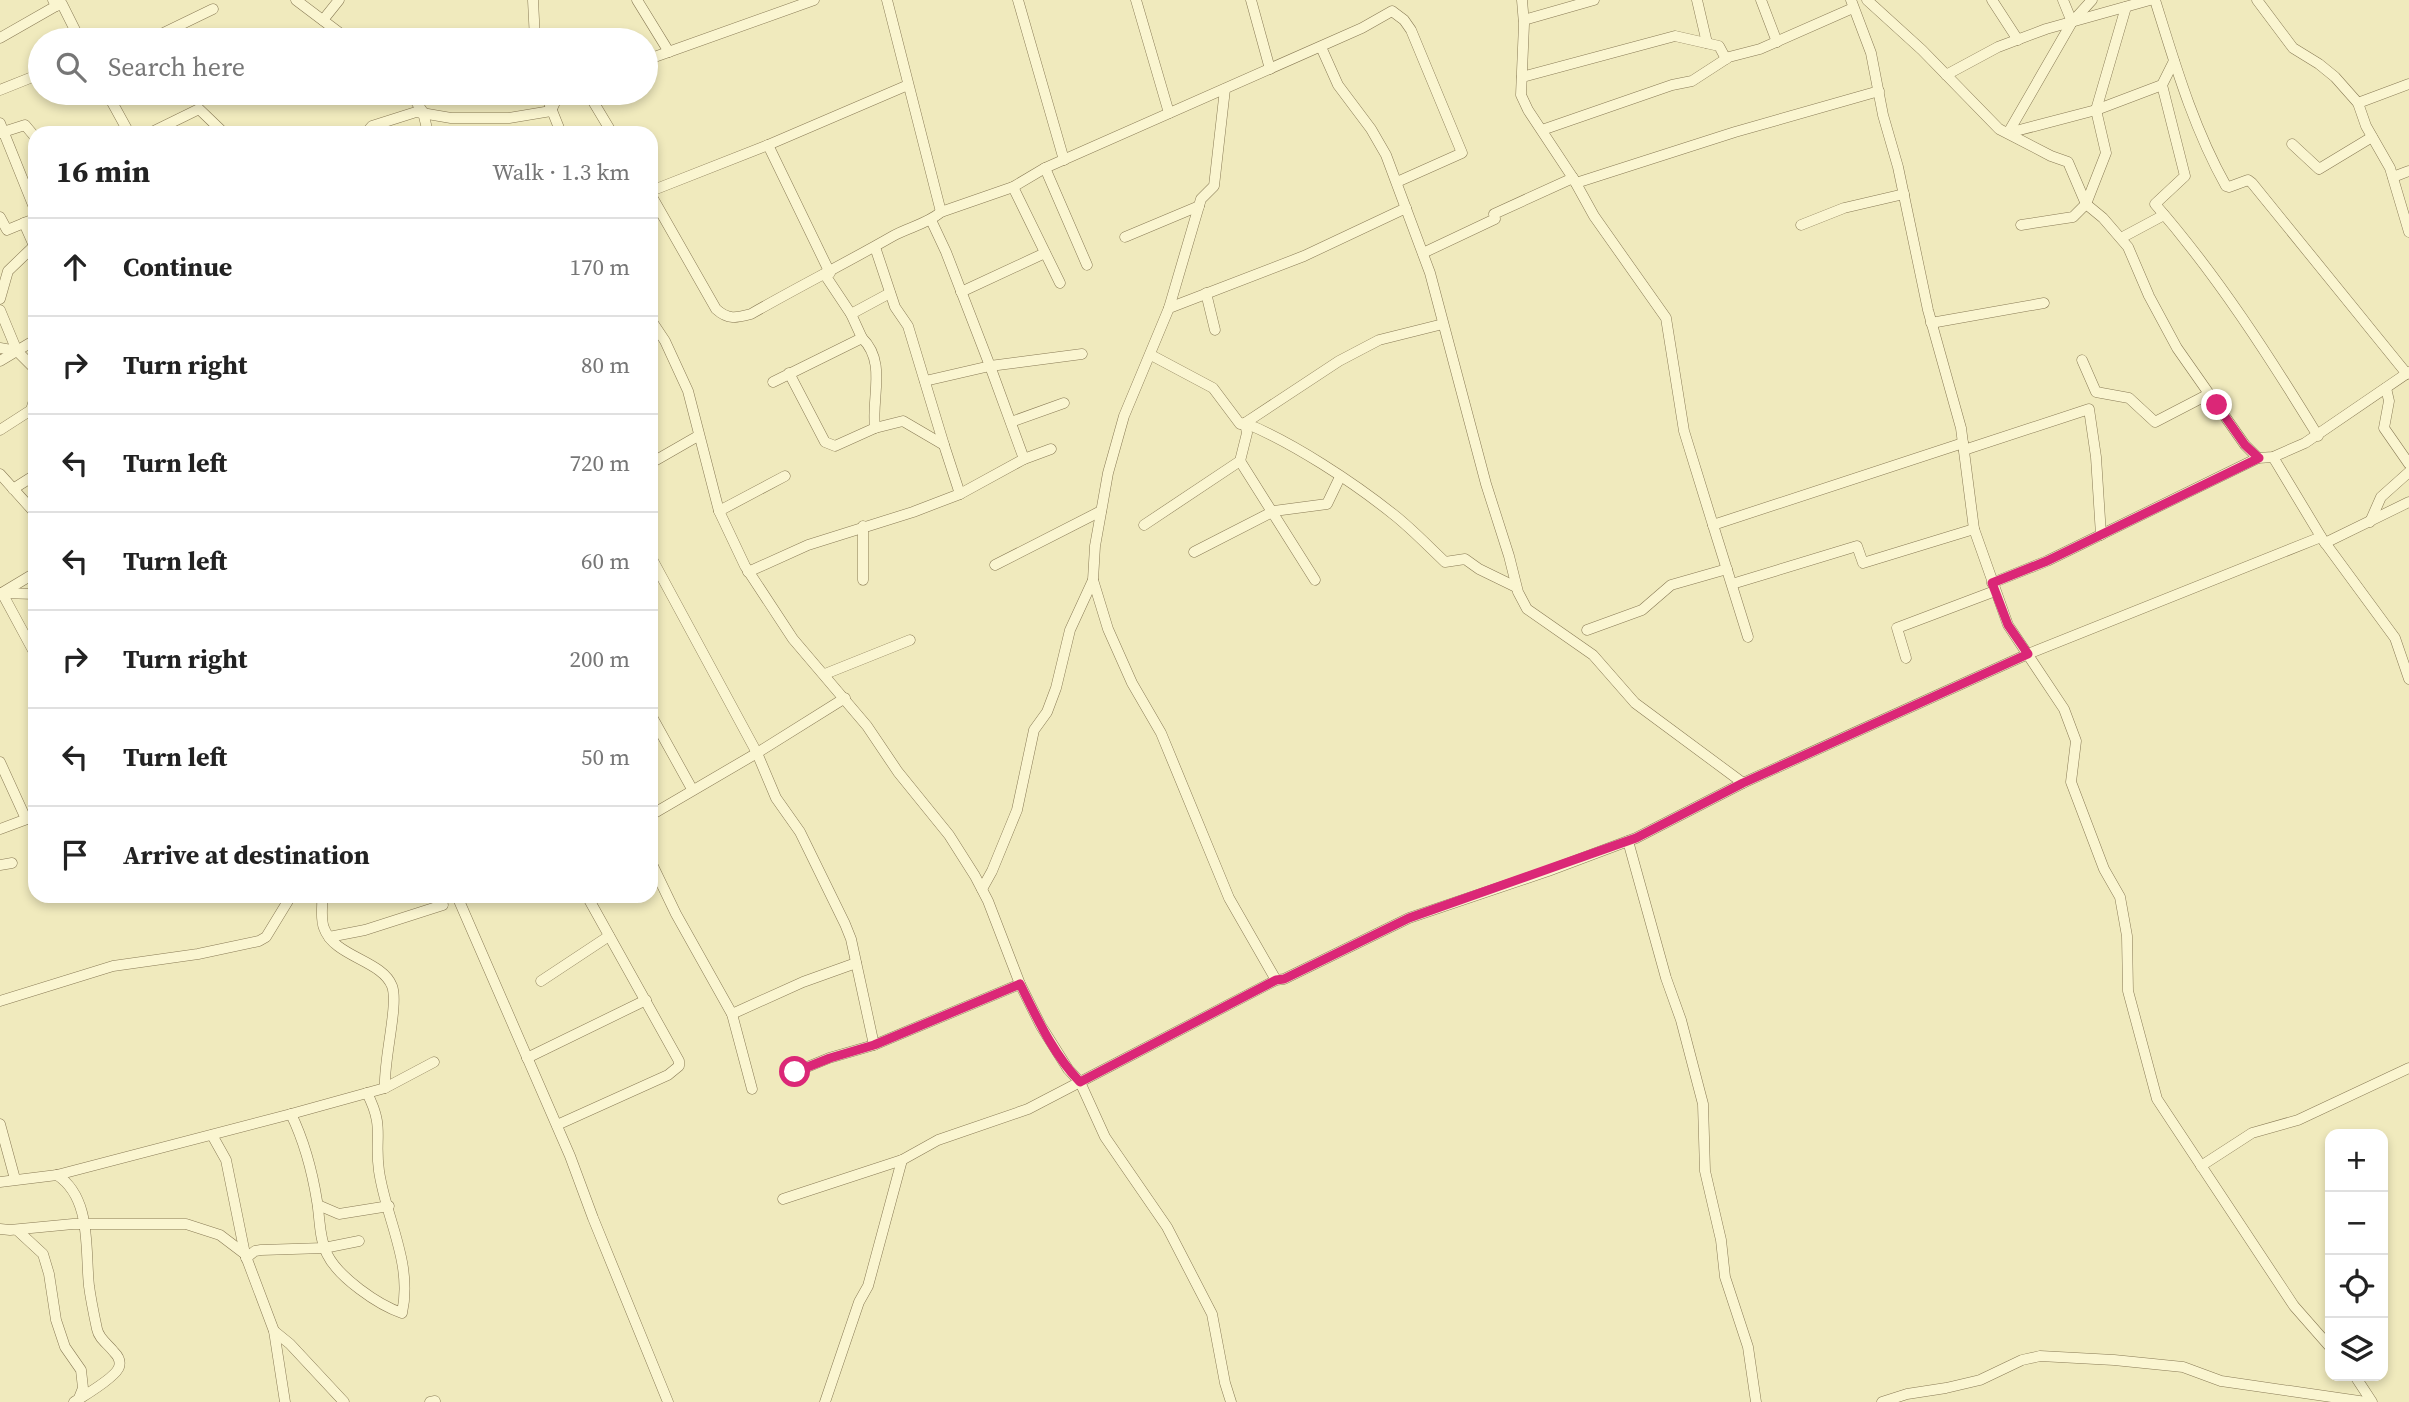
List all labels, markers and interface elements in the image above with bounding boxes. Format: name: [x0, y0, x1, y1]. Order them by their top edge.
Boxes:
search box: [28, 28, 658, 105]
icon: search: [52, 48, 90, 86]
text: Search here: [108, 49, 245, 85]
text: 16 min: [56, 151, 150, 192]
text: Walk · 1.3 km: [492, 156, 630, 188]
icon: ahead: [56, 248, 94, 286]
text: Continue: [123, 249, 232, 285]
text: 170 m: [569, 251, 630, 283]
icon: right: [56, 346, 94, 384]
text: Turn right: [123, 347, 247, 383]
text: 80 m: [581, 349, 630, 381]
route end: [2201, 389, 2232, 420]
icon: left: [56, 444, 94, 482]
text: Turn left: [123, 445, 227, 481]
text: 720 m: [569, 447, 630, 479]
icon: left: [56, 542, 94, 580]
text: Turn left: [123, 543, 227, 579]
text: 60 m: [581, 545, 630, 577]
icon: right: [56, 640, 94, 678]
text: Turn right: [123, 641, 247, 677]
text: 200 m: [569, 643, 630, 675]
icon: left: [56, 738, 94, 776]
text: Turn left: [123, 739, 227, 775]
text: 50 m: [581, 741, 630, 773]
icon: arrive: [56, 836, 94, 874]
text: Arrive at destination: [123, 837, 370, 873]
route start: [779, 1056, 810, 1087]
map controls: [2325, 1129, 2388, 1381]
button: +: [2325, 1129, 2388, 1192]
button: −: [2325, 1192, 2388, 1255]
button: locate: [2325, 1255, 2388, 1318]
button: layers: [2325, 1318, 2388, 1381]

